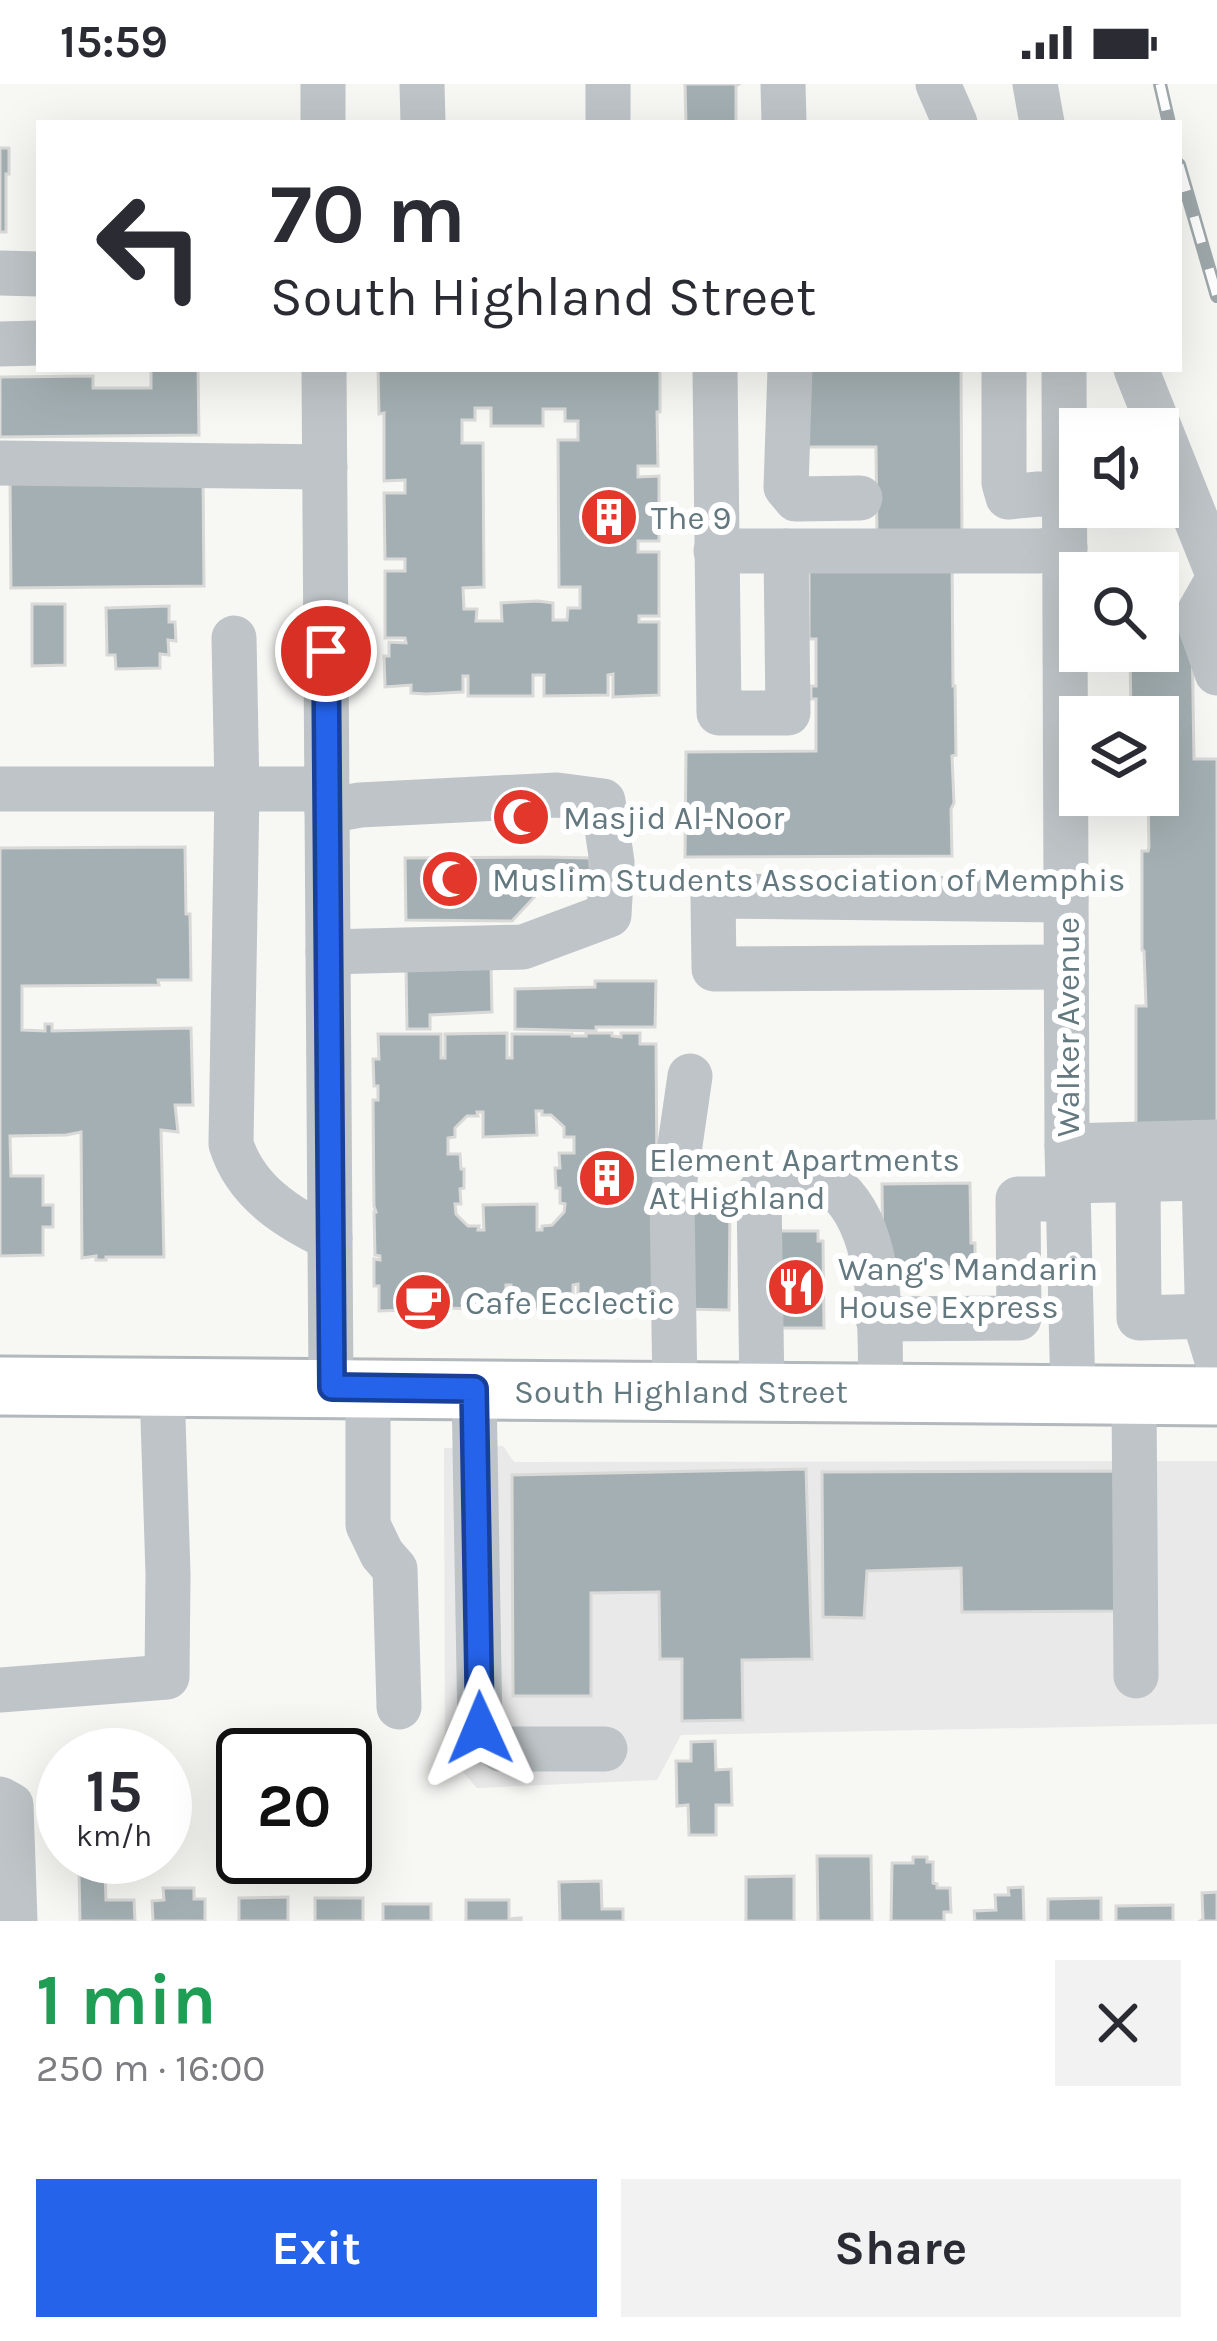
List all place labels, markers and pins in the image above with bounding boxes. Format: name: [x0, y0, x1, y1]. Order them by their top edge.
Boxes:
building icon: The 9: [578, 486, 640, 548]
place label: The 9: [651, 499, 731, 537]
pin: [275, 600, 377, 702]
mosque icon: Masjid Al-Noor: [490, 786, 552, 848]
place label: Masjid Al-Noor: [563, 799, 784, 837]
mosque icon: Muslim Students Association of Memphis: [419, 848, 481, 910]
place label: Muslim Students Association of Memphis: [492, 861, 1125, 899]
place label: Element Apartments At Highland: [649, 1141, 960, 1217]
building icon: Element Apartments At Highland: [576, 1147, 638, 1209]
place label: Wang's Mandarin House Express: [838, 1250, 1098, 1326]
restaurant icon: Wang's Mandarin House Express: [765, 1256, 827, 1318]
cafe icon: Cafe Ecclectic: [392, 1271, 454, 1333]
place label: Cafe Ecclectic: [465, 1284, 675, 1322]

